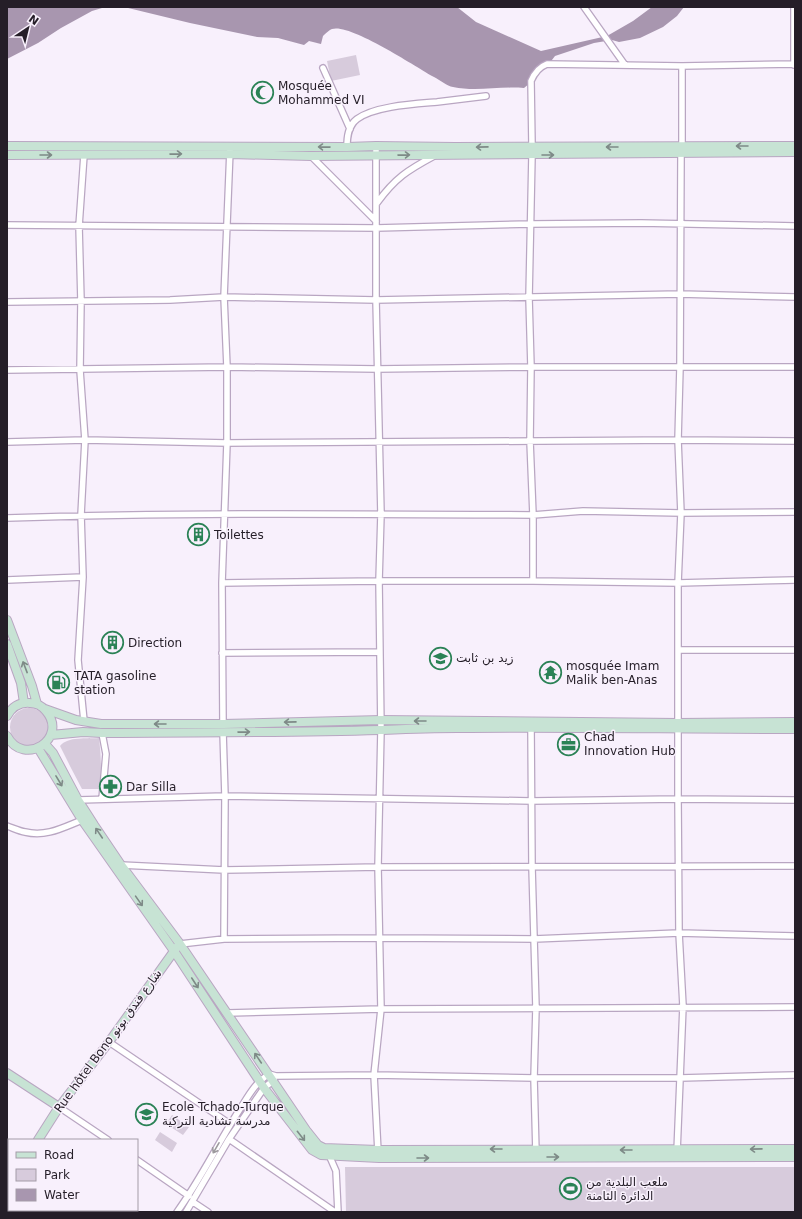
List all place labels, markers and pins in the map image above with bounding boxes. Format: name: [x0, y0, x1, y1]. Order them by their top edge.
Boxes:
place label: Mosquée Mohammed VI: [278, 79, 365, 107]
mosque icon: Mosquée Mohammed VI: [249, 80, 275, 106]
building icon: Toilettes: [186, 522, 212, 548]
place label: Toilettes: [213, 528, 264, 542]
building icon: Direction: [100, 630, 126, 656]
place label: Direction: [128, 636, 182, 650]
school or university icon: زيد بن ثابت: [428, 645, 454, 671]
place label: زيد بن ثابت: [456, 651, 514, 666]
place label: mosquée Imam Malik ben-Anas: [566, 659, 659, 687]
temple icon: mosquée Imam Malik ben-Anas: [537, 660, 563, 686]
place label: TATA gasoline station: [73, 669, 156, 697]
fuel station icon: TATA gasoline station: [45, 670, 71, 696]
place label: Chad Innovation Hub: [584, 730, 676, 758]
office icon: Chad Innovation Hub: [556, 731, 582, 757]
pharmacy icon: Dar Silla: [97, 774, 123, 800]
place label: Dar Silla: [126, 780, 176, 794]
place label: Ecole Tchado-Turque مدرسة تشادية التركية: [162, 1100, 284, 1129]
school or university icon: Ecole Tchado-Turque مدرسة تشادية التركية: [134, 1101, 160, 1127]
place label: ملعب البلدية من الدائرة الثامنة: [586, 1175, 668, 1204]
sports icon: ملعب البلدية من الدائرة الثامنة: [557, 1176, 583, 1202]

